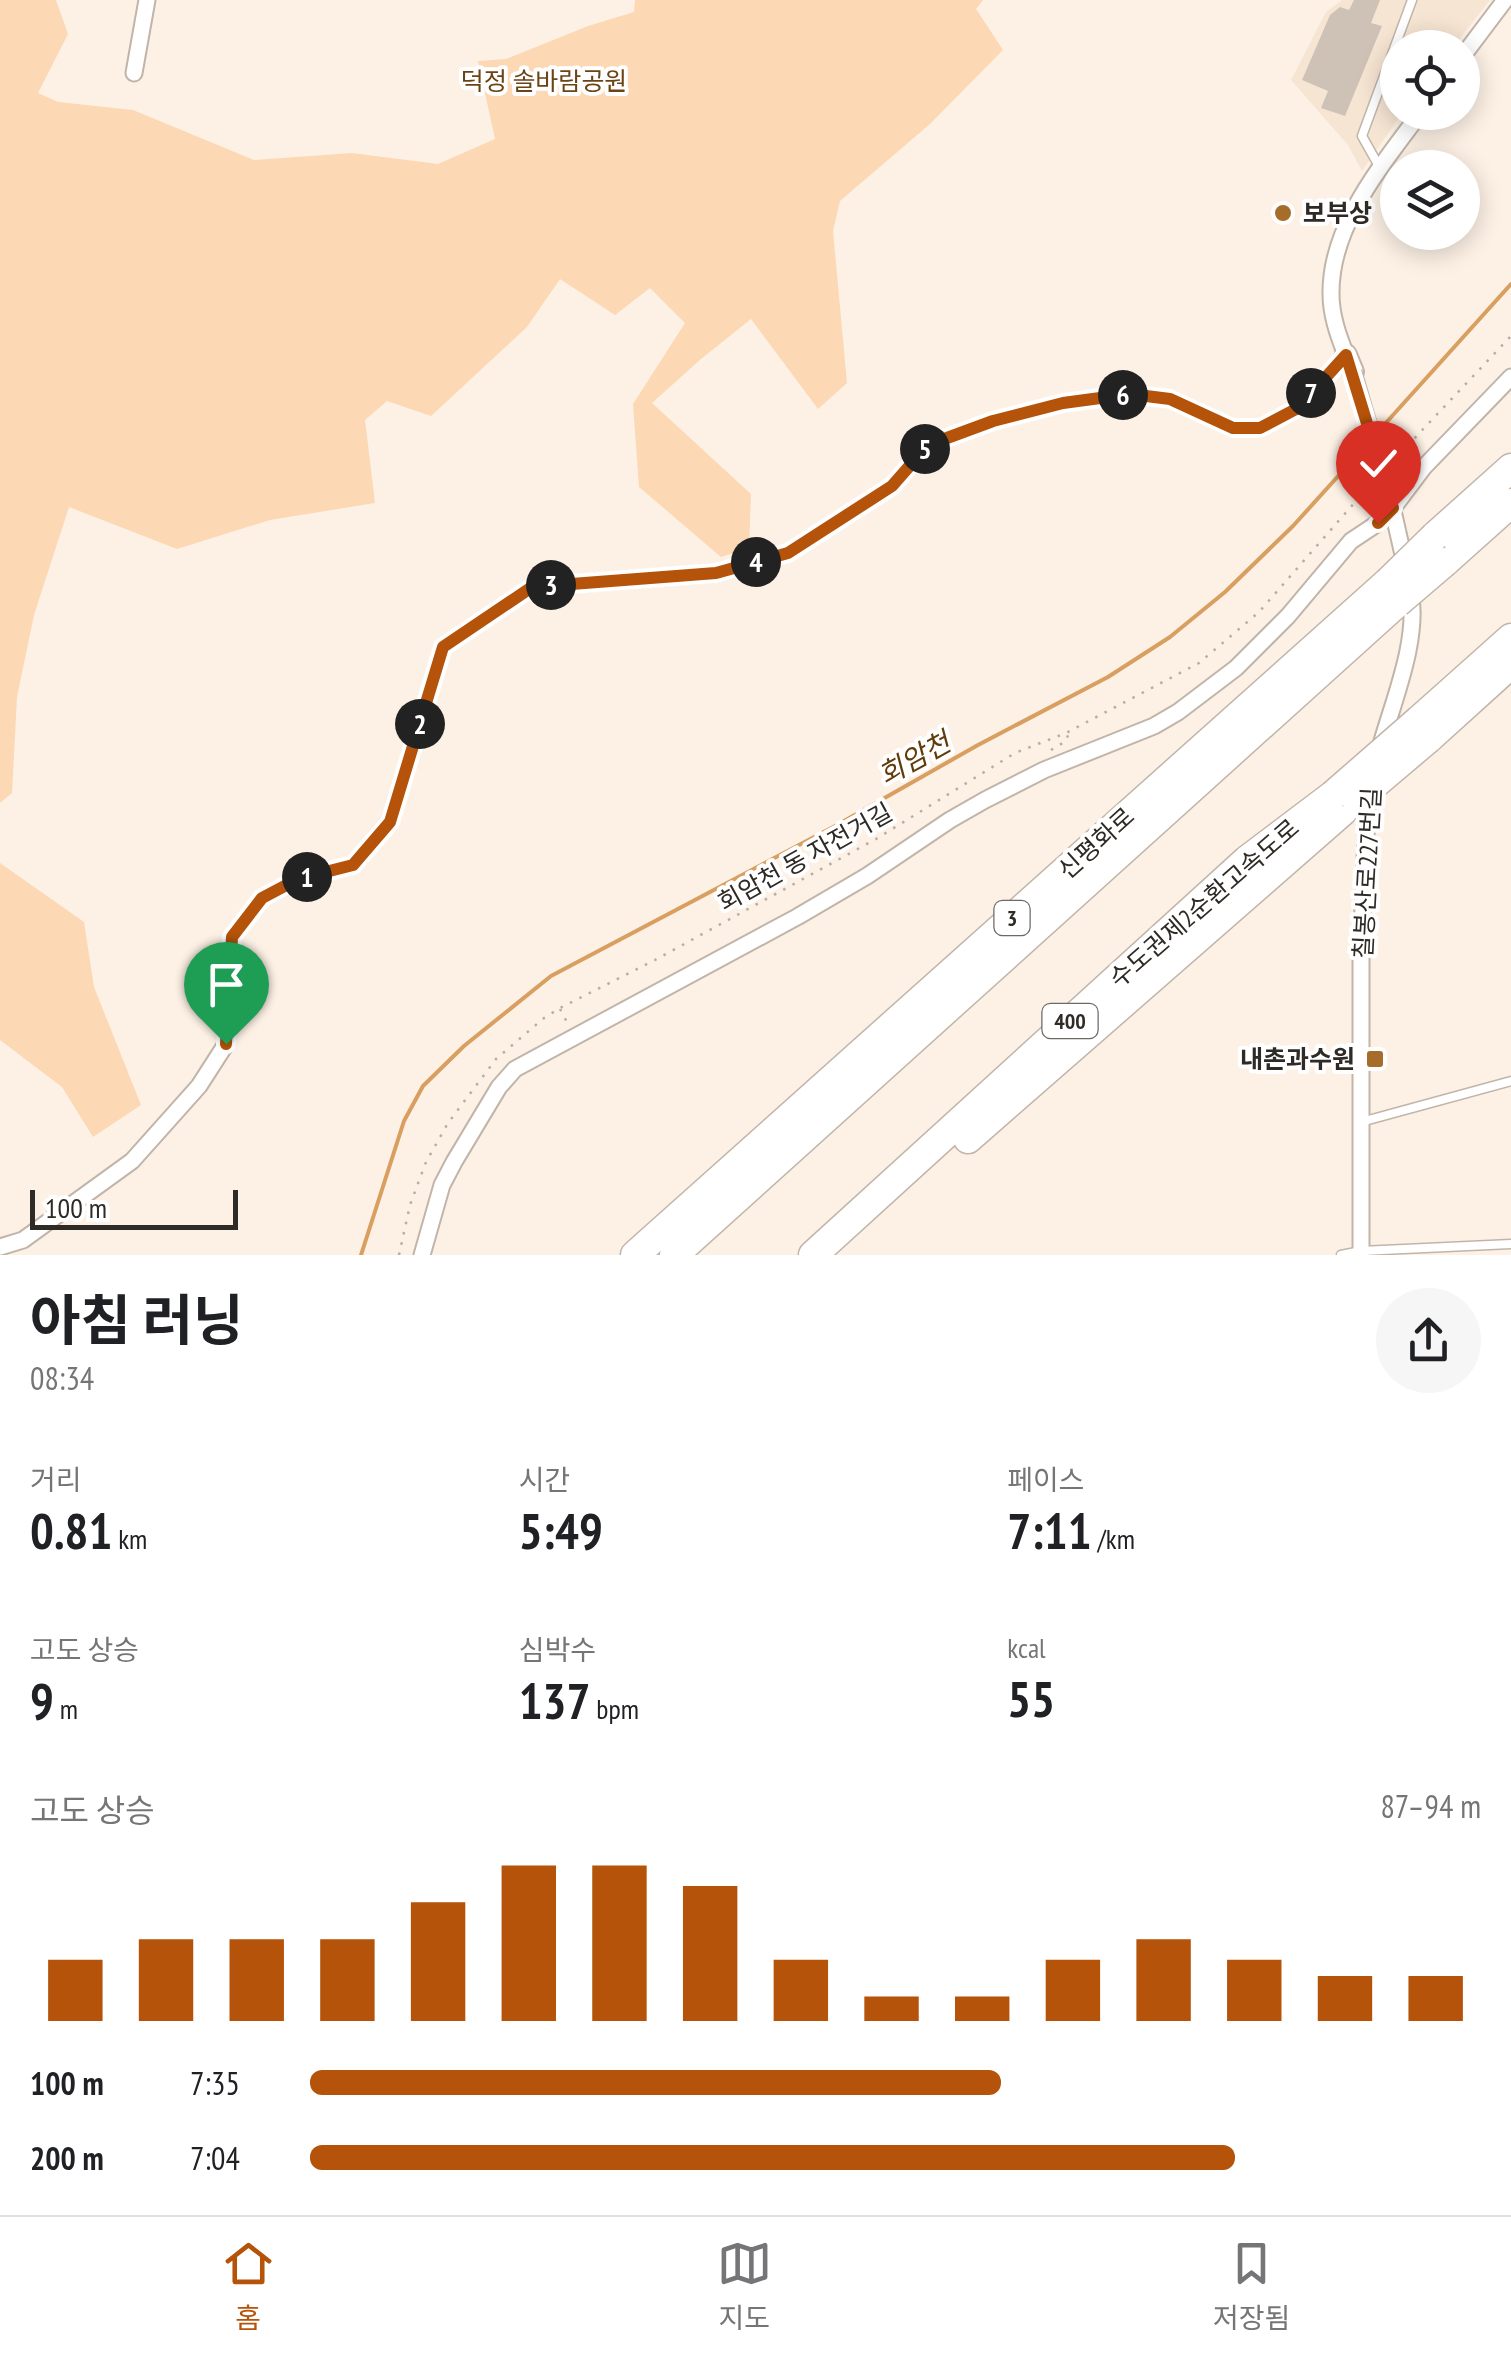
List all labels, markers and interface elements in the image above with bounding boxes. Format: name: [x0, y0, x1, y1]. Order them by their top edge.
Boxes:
map controls: [1380, 30, 1480, 250]
button: locate: [1380, 30, 1480, 130]
park label: 덕정 솔바람공원: [461, 65, 627, 97]
button: layers: [1380, 150, 1480, 250]
place label: 보부상: [1303, 197, 1372, 229]
marker: 보부상: [1272, 202, 1294, 224]
pin: 7: [1286, 368, 1336, 418]
pin: 6: [1098, 370, 1148, 420]
text: 7: [1304, 374, 1318, 411]
text: 6: [1116, 376, 1130, 413]
pin: [1336, 421, 1421, 524]
pin: 5: [900, 424, 950, 474]
text: 5: [918, 430, 932, 467]
icon: check: [1351, 436, 1406, 491]
pin: 4: [731, 537, 781, 587]
text: 4: [749, 543, 763, 580]
pin: 3: [526, 560, 576, 610]
text: 3: [544, 566, 558, 603]
pin: 2: [395, 699, 445, 749]
text: 2: [413, 705, 427, 742]
water label: 회암천: [871, 722, 960, 793]
street label: 칠봉산로227번길: [1347, 786, 1387, 960]
street label: 회암천 동 자전거길: [712, 796, 898, 918]
street label: 신평화로: [1051, 800, 1141, 886]
street label: 수도권제2순환고속도로: [1102, 812, 1306, 994]
pin: 1: [282, 852, 332, 902]
text: 1: [300, 858, 314, 895]
road number: 3: [994, 901, 1030, 935]
pin: [184, 942, 269, 1045]
icon: arrive: [199, 957, 254, 1012]
road number: 400: [1042, 1004, 1098, 1038]
place label: 내촌과수원: [1240, 1043, 1355, 1075]
marker: 내촌과수원: [1364, 1048, 1386, 1070]
scale bar: [30, 1185, 238, 1230]
text: 100 m: [45, 1189, 107, 1226]
text: 아침 러닝: [30, 1284, 244, 1355]
button: share: [1376, 1288, 1481, 1393]
text: 08:34: [30, 1357, 94, 1399]
text: 거리: [30, 1461, 82, 1498]
text: 시간: [519, 1461, 570, 1498]
text: 페이스: [1007, 1461, 1085, 1498]
text: 0.81: [30, 1498, 112, 1563]
text: 5:49: [519, 1498, 603, 1563]
text: 7:11: [1007, 1498, 1092, 1563]
text: km: [112, 1520, 147, 1557]
text: /km: [1092, 1520, 1135, 1557]
text: kcal: [1007, 1629, 1046, 1666]
text: 고도 상승: [30, 1631, 139, 1668]
text: 심박수: [519, 1631, 596, 1668]
text: 55: [1007, 1666, 1055, 1731]
text: 9: [30, 1668, 54, 1733]
text: 137: [519, 1668, 590, 1733]
text: m: [54, 1690, 78, 1727]
text: bpm: [590, 1690, 639, 1727]
text: 87–94 m: [1380, 1785, 1481, 1827]
text: 고도 상승: [30, 1789, 155, 1831]
text: 100 m: [30, 2062, 104, 2104]
text: 7:35: [190, 2062, 240, 2104]
text: 200 m: [30, 2137, 104, 2179]
text: 7:04: [190, 2137, 240, 2179]
tab: 홈: [221, 2236, 276, 2336]
tab: 지도: [717, 2236, 772, 2336]
tab: 저장됨: [1213, 2236, 1290, 2336]

